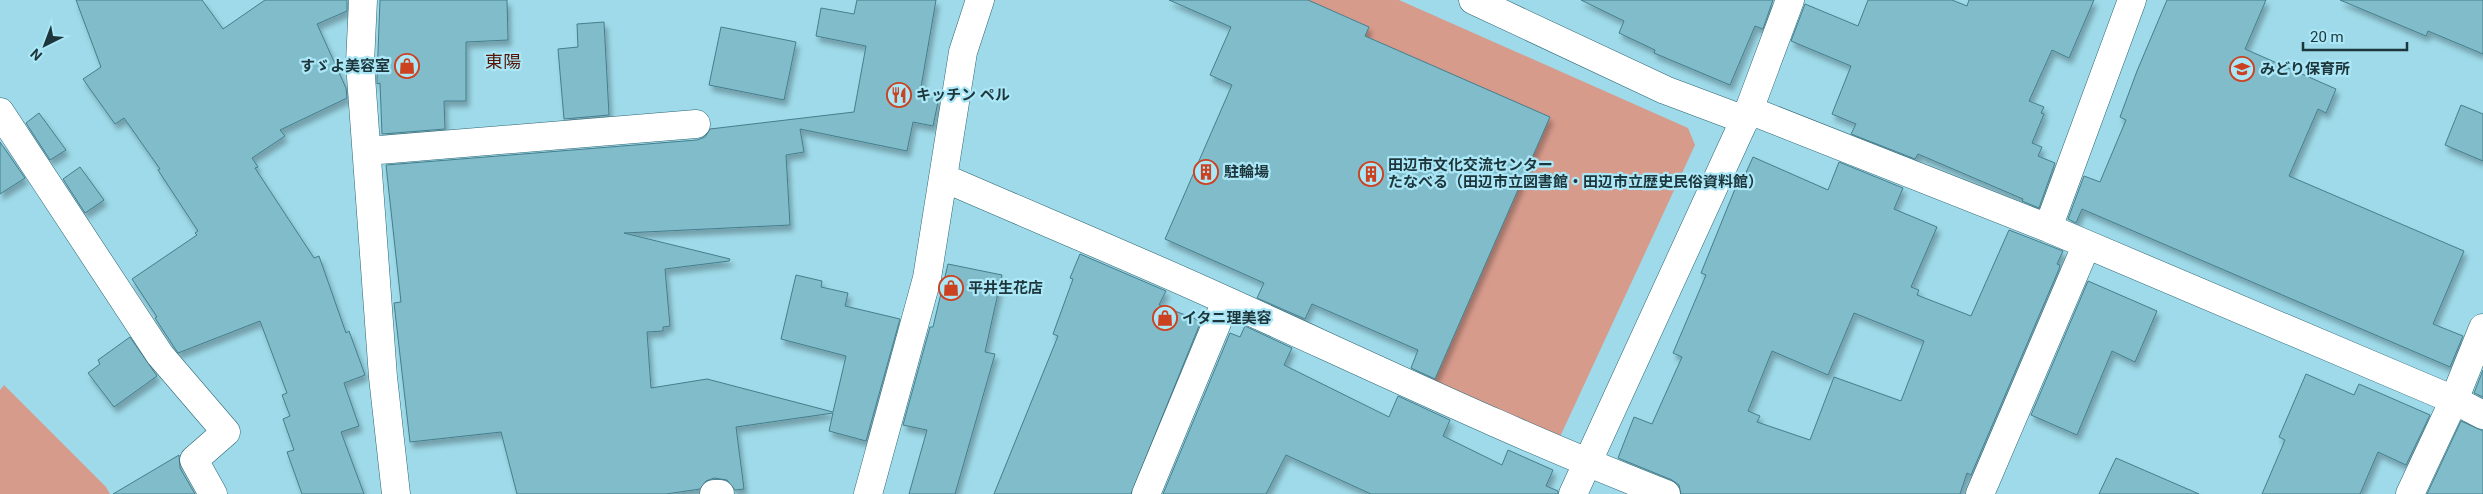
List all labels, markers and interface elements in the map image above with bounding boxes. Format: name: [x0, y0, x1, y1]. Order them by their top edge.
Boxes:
north arrow: [20, 20, 70, 70]
scale bar: [2303, 20, 2407, 52]
text: 20 m: [2310, 28, 2344, 46]
text: N: [27, 45, 45, 64]
district label: 東陽: [485, 51, 521, 72]
shop icon: すゞよ美容室: [394, 53, 420, 79]
school or university icon: みどり保育所: [2229, 56, 2255, 82]
place label: すゞよ美容室: [300, 57, 390, 75]
place label: みどり保育所: [2260, 60, 2350, 78]
restaurant icon: キッチン ペル: [886, 82, 912, 108]
place label: キッチン ペル: [916, 86, 1010, 104]
place label: 田辺市文化交流センター たなべる（田辺市立図書館・田辺市立歴史民俗資料館）: [1388, 156, 1763, 191]
building icon: 駐輪場: [1193, 159, 1219, 185]
building icon: 田辺市文化交流センター たなべる（田辺市立図書館・田辺市立歴史民俗資料館）: [1358, 161, 1384, 187]
place label: 駐輪場: [1224, 163, 1269, 181]
shop icon: 平井生花店: [938, 275, 964, 301]
place label: 平井生花店: [968, 279, 1043, 297]
shop icon: イタニ理美容: [1152, 305, 1178, 331]
place label: イタニ理美容: [1182, 309, 1271, 327]

